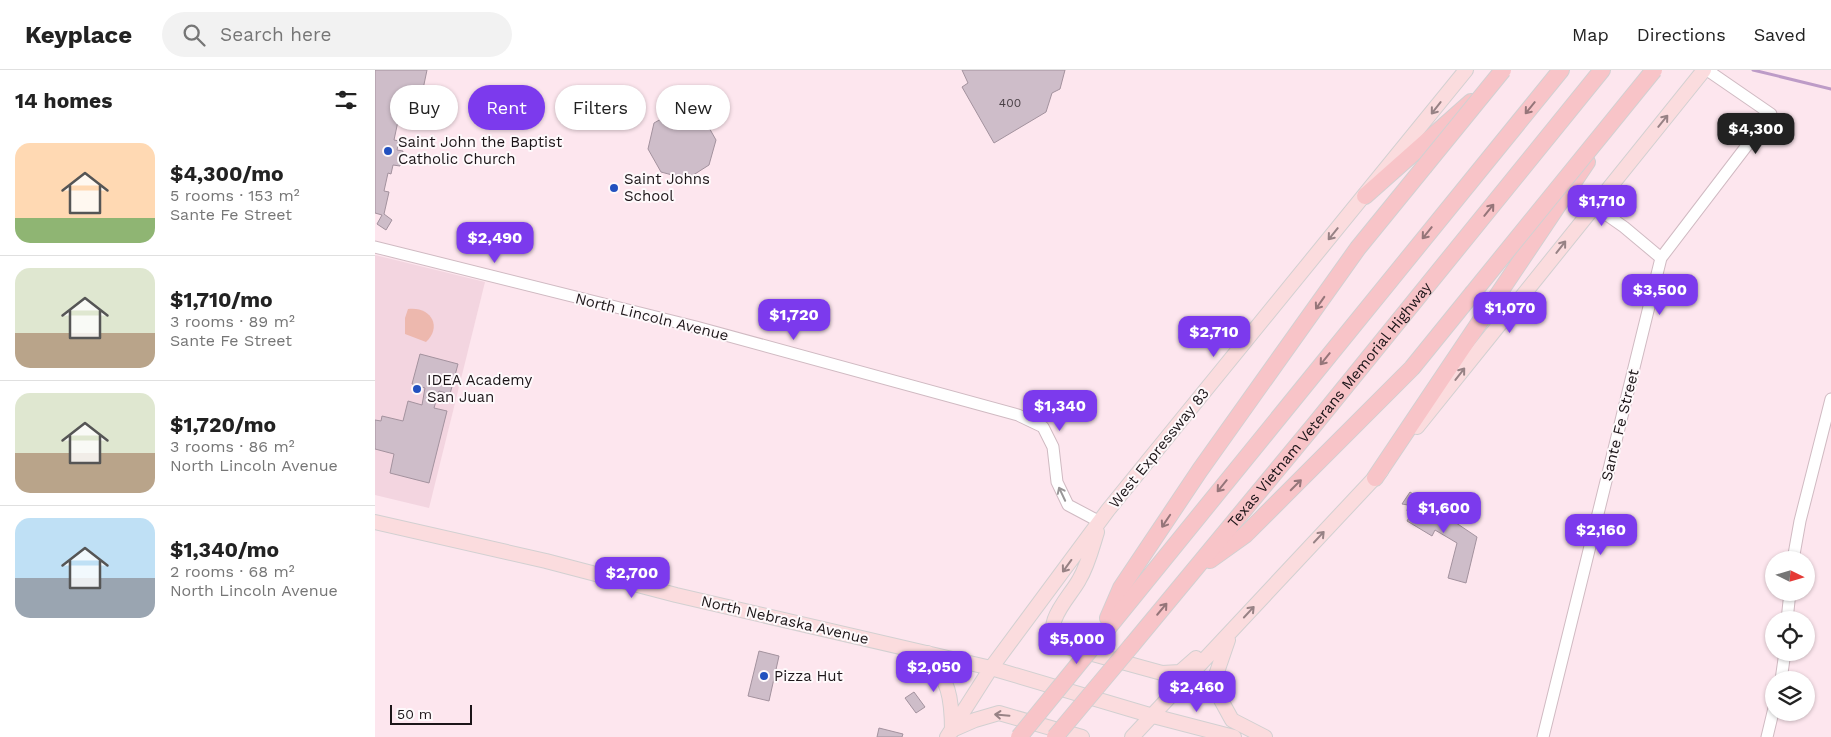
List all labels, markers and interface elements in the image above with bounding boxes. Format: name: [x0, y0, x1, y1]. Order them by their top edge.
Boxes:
search box: [162, 12, 512, 57]
text: Keyplace: [25, 21, 132, 49]
icon: search: [180, 21, 208, 49]
text: Search here: [220, 23, 331, 46]
text: Map: [1572, 24, 1609, 45]
text: Directions: [1637, 24, 1726, 45]
text: Saved: [1754, 24, 1806, 45]
chip: Buy: [390, 85, 458, 130]
chip: Rent: [468, 85, 545, 130]
chip: Filters: [555, 85, 646, 130]
chip: New: [656, 85, 730, 130]
icon: filters: [332, 86, 360, 114]
text: 14 homes: [15, 88, 112, 113]
house number: 400: [999, 96, 1021, 110]
one-way arrow: [1430, 101, 1441, 114]
one-way arrow: [1525, 101, 1536, 114]
pin: $4,300: [1715, 112, 1797, 155]
one-way arrow: [1657, 115, 1668, 128]
text: $4,300: [1728, 119, 1784, 138]
place label: Saint John the Baptist Catholic Church: [398, 133, 563, 168]
marker: Saint John the Baptist Catholic Church: [382, 145, 394, 157]
text: $4,300/mo: [170, 161, 284, 186]
icon: home: [55, 163, 115, 223]
place label: Saint Johns School: [624, 170, 710, 205]
marker: Saint Johns School: [608, 182, 620, 194]
pin: $1,710: [1561, 184, 1643, 227]
text: 5 rooms · 153 m²: [170, 186, 300, 205]
text: $1,710: [1579, 191, 1625, 210]
one-way arrow: [1483, 203, 1494, 216]
text: Sante Fe Street: [170, 205, 292, 224]
pin: $2,490: [454, 222, 536, 264]
one-way arrow: [1422, 227, 1433, 240]
text: $2,490: [468, 228, 522, 247]
one-way arrow: [1328, 228, 1339, 241]
one-way arrow: [1555, 241, 1566, 254]
pin: $3,500: [1619, 274, 1701, 316]
street label: Texas Vietnam Veterans Memorial Highway: [1224, 278, 1436, 531]
text: $3,500: [1633, 280, 1687, 299]
text: $1,710/mo: [170, 287, 273, 312]
icon: home: [55, 288, 115, 348]
street label: North Lincoln Avenue: [573, 289, 731, 345]
pin: $1,070: [1469, 292, 1551, 334]
one-way arrow: [1315, 296, 1325, 310]
pin: $1,720: [753, 298, 835, 341]
text: $1,070: [1484, 298, 1536, 317]
text: $1,720: [769, 305, 819, 324]
text: 3 rooms · 89 m²: [170, 312, 295, 331]
pin: $2,710: [1173, 316, 1255, 358]
text: $2,710: [1189, 322, 1239, 341]
text: Sante Fe Street: [170, 331, 292, 350]
one-way arrow: [1319, 352, 1330, 365]
street label: Sante Fe Street: [1597, 367, 1643, 483]
one-way arrow: [1454, 368, 1465, 381]
place label: IDEA Academy San Juan: [427, 371, 532, 406]
marker: IDEA Academy San Juan: [411, 383, 423, 395]
street label: West Expressway 83: [1105, 384, 1213, 512]
pin: $1,340: [1019, 390, 1101, 432]
text: $1,340: [1034, 396, 1086, 415]
text: $1,720/mo: [170, 412, 276, 437]
icon: home: [55, 413, 115, 473]
text: 3 rooms · 86 m²: [170, 437, 295, 456]
text: North Lincoln Avenue: [170, 456, 338, 475]
one-way arrow: [1217, 479, 1228, 492]
one-way arrow: [1289, 479, 1302, 491]
one-way arrow: [1057, 487, 1066, 502]
pin: $1,600: [1403, 492, 1485, 534]
text: $1,600: [1418, 498, 1470, 517]
one-way arrow: [1161, 514, 1171, 528]
pin: $2,160: [1560, 514, 1642, 556]
text: $2,160: [1576, 520, 1626, 539]
one-way arrow: [1313, 531, 1325, 544]
text: $1,340/mo: [170, 537, 279, 562]
icon: home: [55, 538, 115, 598]
north arrow: [1765, 551, 1815, 601]
map controls: [1765, 551, 1815, 721]
pin: $2,700: [591, 556, 673, 599]
one-way arrow: [1062, 559, 1072, 573]
text: 2 rooms · 68 m²: [170, 562, 295, 581]
text: $2,700: [606, 563, 658, 582]
text: North Lincoln Avenue: [170, 581, 338, 600]
street label: North Nebraska Avenue: [699, 592, 871, 648]
one-way arrow: [1156, 602, 1167, 615]
one-way arrow: [1243, 606, 1255, 618]
button: locate: [1765, 611, 1815, 661]
pin: $5,000: [1036, 622, 1118, 665]
text: $5,000: [1050, 629, 1104, 648]
pin: $2,050: [893, 650, 975, 693]
text: $2,050: [907, 657, 961, 676]
place label: Pizza Hut: [774, 667, 844, 685]
marker: Pizza Hut: [758, 670, 770, 682]
pin: $2,460: [1156, 670, 1238, 713]
button: layers: [1765, 671, 1815, 721]
text: $2,460: [1170, 677, 1224, 696]
scale bar: [390, 702, 473, 725]
text: 50 m: [397, 706, 432, 722]
one-way arrow: [994, 710, 1010, 720]

